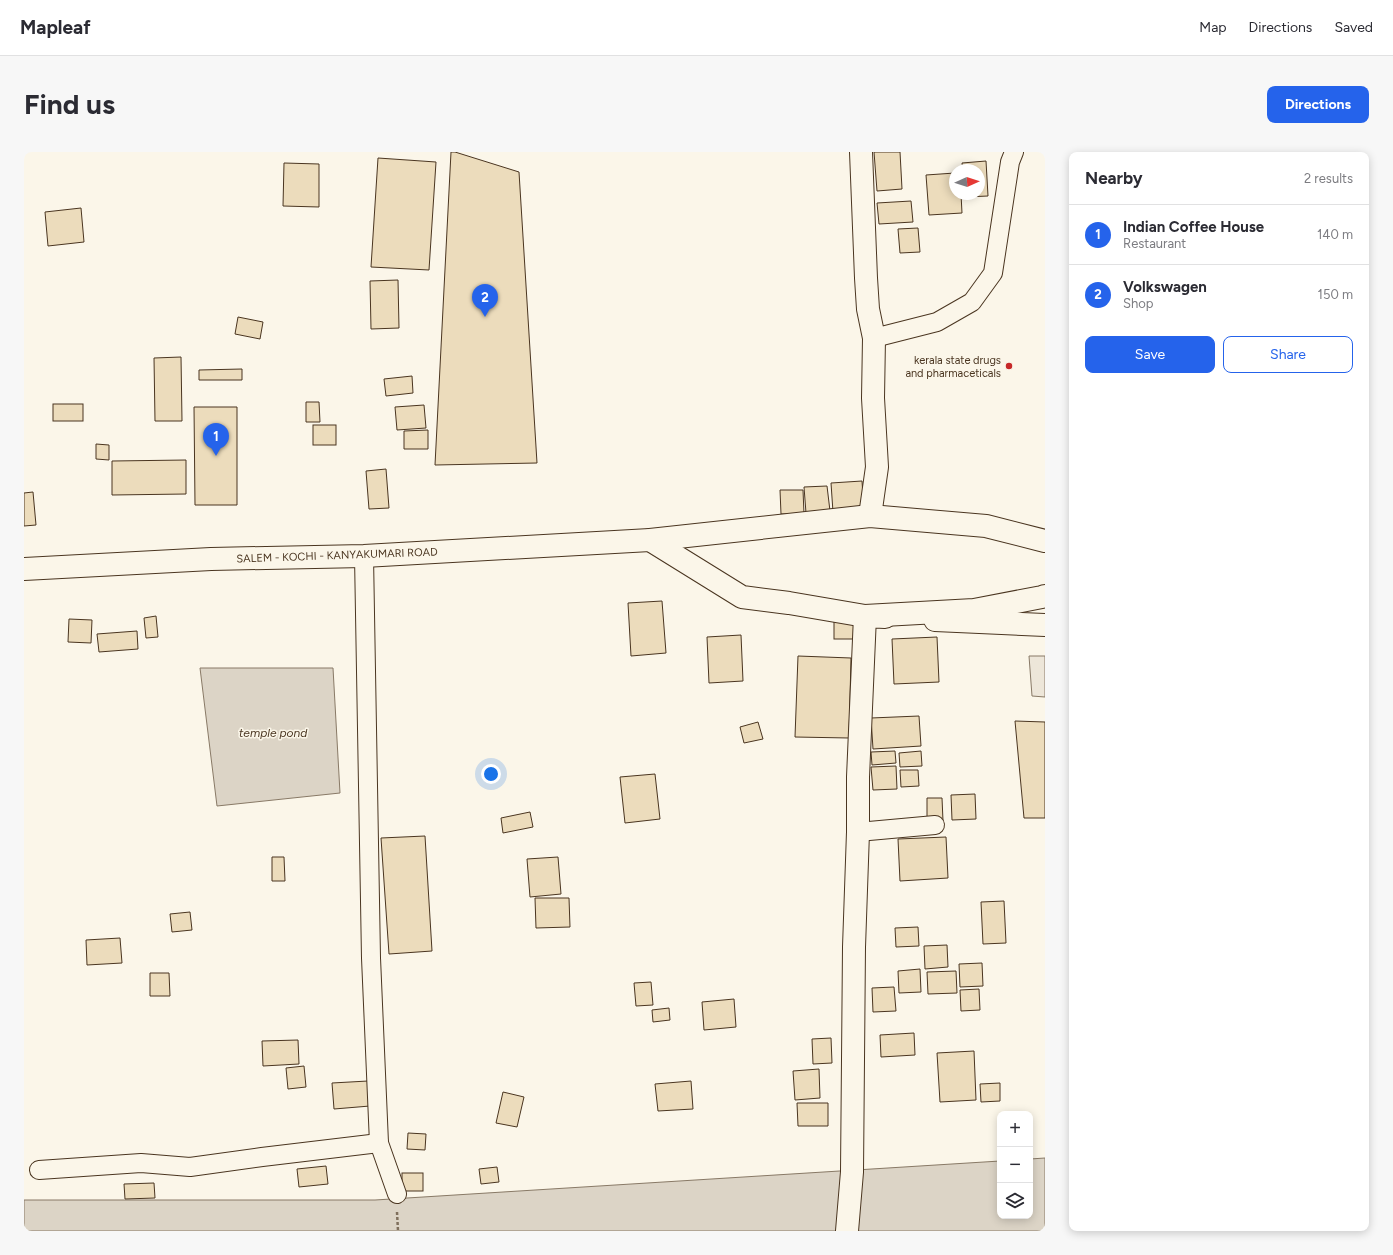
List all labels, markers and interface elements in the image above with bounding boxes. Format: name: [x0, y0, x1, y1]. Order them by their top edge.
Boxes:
text: Mapleaf: [20, 16, 91, 39]
text: Map: [1199, 19, 1227, 36]
text: Directions: [1249, 19, 1312, 36]
text: Saved: [1334, 19, 1373, 36]
button: Directions: [1267, 86, 1369, 123]
text: Find us: [24, 87, 115, 121]
north arrow: [949, 164, 985, 200]
text: Nearby: [1085, 168, 1143, 188]
text: 2 results: [1304, 171, 1353, 186]
text: Indian Coffee House: [1123, 218, 1264, 236]
text: 1: [1095, 227, 1101, 242]
text: 140 m: [1317, 227, 1353, 242]
text: Restaurant: [1123, 236, 1186, 251]
text: Volkswagen: [1123, 278, 1207, 296]
pin: 2: [472, 284, 498, 317]
text: 2: [1094, 287, 1102, 302]
text: 150 m: [1318, 287, 1353, 302]
text: Shop: [1123, 296, 1153, 311]
button: Save: [1085, 336, 1215, 373]
button: Share: [1223, 336, 1353, 373]
place label: kerala state drugs and pharmaceticals: [905, 354, 1001, 380]
marker: kerala state drugs and pharmaceticals: [1004, 361, 1014, 371]
pin: 1: [203, 423, 229, 456]
street label: SALEM - KOCHI - KANYAKUMARI ROAD: [236, 545, 438, 566]
water label: temple pond: [239, 726, 308, 740]
your location: [481, 764, 501, 784]
map controls: [997, 1111, 1033, 1219]
button: +: [997, 1111, 1033, 1147]
button: −: [997, 1147, 1033, 1183]
button: layers: [997, 1183, 1033, 1219]

